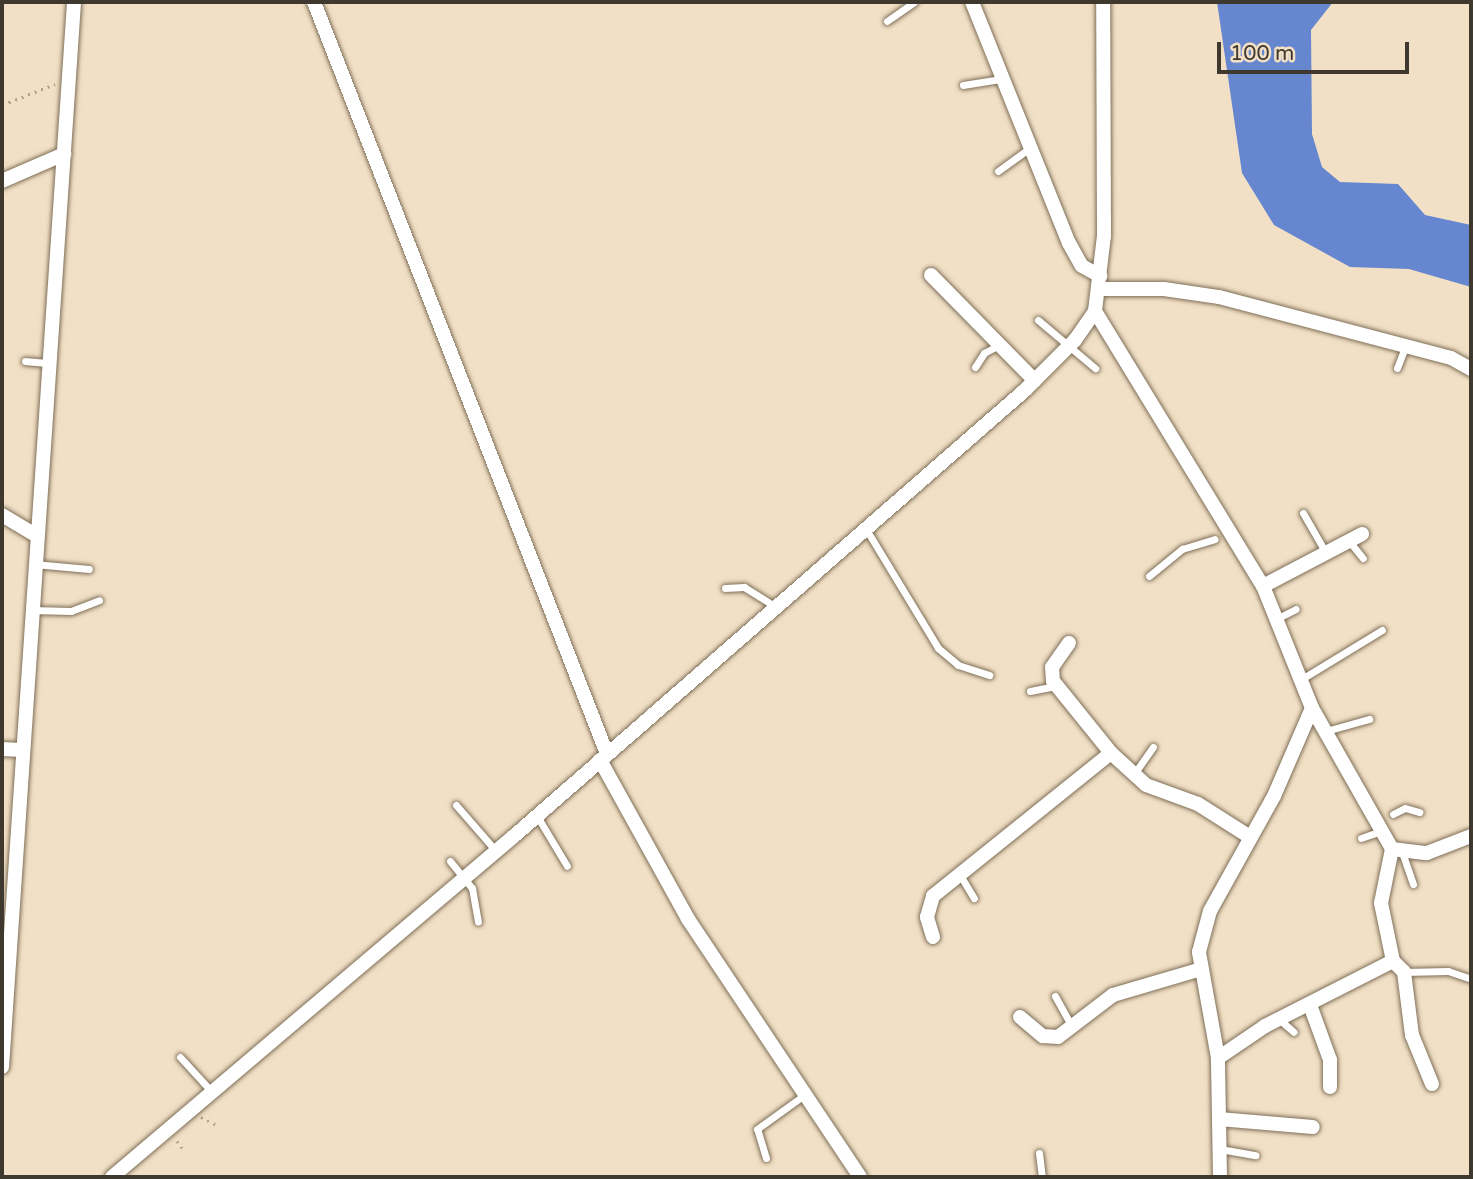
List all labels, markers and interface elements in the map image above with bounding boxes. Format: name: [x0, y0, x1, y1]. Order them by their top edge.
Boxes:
scale bar: [1221, 28, 1414, 72]
text: 100 m: [1230, 41, 1294, 66]

